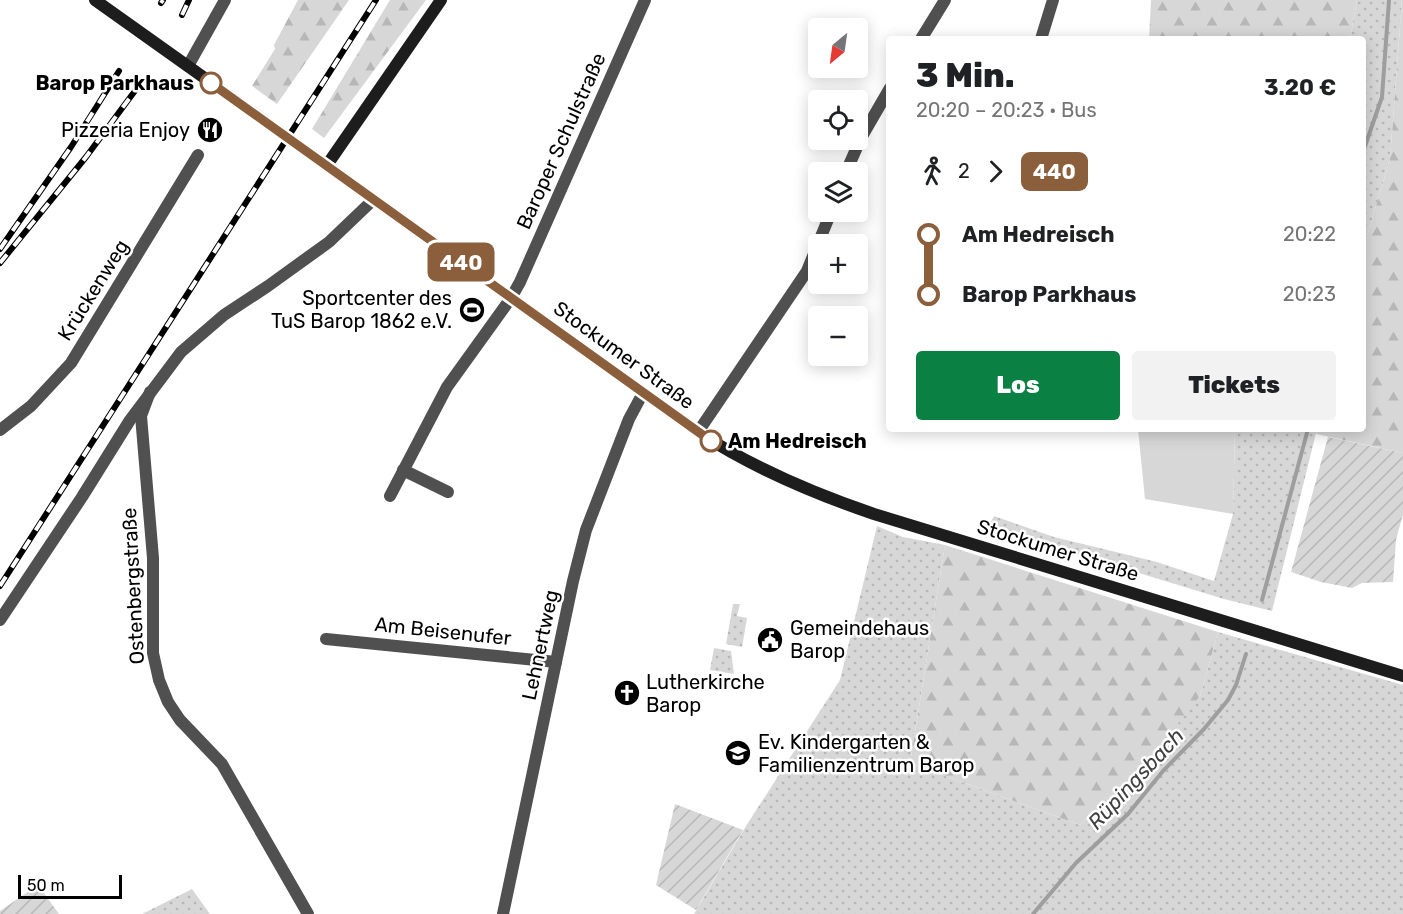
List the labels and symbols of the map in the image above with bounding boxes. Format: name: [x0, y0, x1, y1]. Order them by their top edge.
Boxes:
north arrow: [808, 18, 868, 78]
street label: Baroper Schulstraße: [511, 49, 611, 233]
place label: Barop Parkhaus: [35, 71, 194, 95]
marker: Barop Parkhaus: [200, 72, 222, 94]
restaurant icon: Pizzeria Enjoy: [195, 115, 225, 145]
place label: Pizzeria Enjoy: [61, 118, 190, 142]
street label: Krückenweg: [52, 235, 134, 345]
line badge: 440: [426, 242, 496, 282]
place label: Sportcenter des TuS Barop 1862 e.V.: [271, 286, 452, 333]
sports icon: Sportcenter des TuS Barop 1862 e.V.: [457, 295, 487, 325]
street label: Stockumer Straße: [549, 296, 699, 414]
place label: Am Hedreisch: [728, 429, 867, 453]
marker: Am Hedreisch: [700, 430, 722, 452]
street label: Ostenbergstraße: [117, 507, 149, 665]
street label: Stockumer Straße: [974, 514, 1142, 586]
street label: Lehnertweg: [517, 588, 563, 702]
street label: Am Beisenufer: [373, 612, 513, 650]
place label: Gemeindehaus Barop: [790, 616, 929, 663]
public building icon: Gemeindehaus Barop: [755, 625, 785, 655]
place label: Lutherkirche Barop: [646, 670, 765, 717]
church icon: Lutherkirche Barop: [612, 678, 642, 708]
water label: Rüpingsbach: [1082, 723, 1189, 834]
place label: Ev. Kindergarten & Familienzentrum Barop: [758, 730, 974, 777]
school or university icon: Ev. Kindergarten & Familienzentrum Barop: [723, 738, 753, 768]
scale bar: [18, 872, 122, 900]

